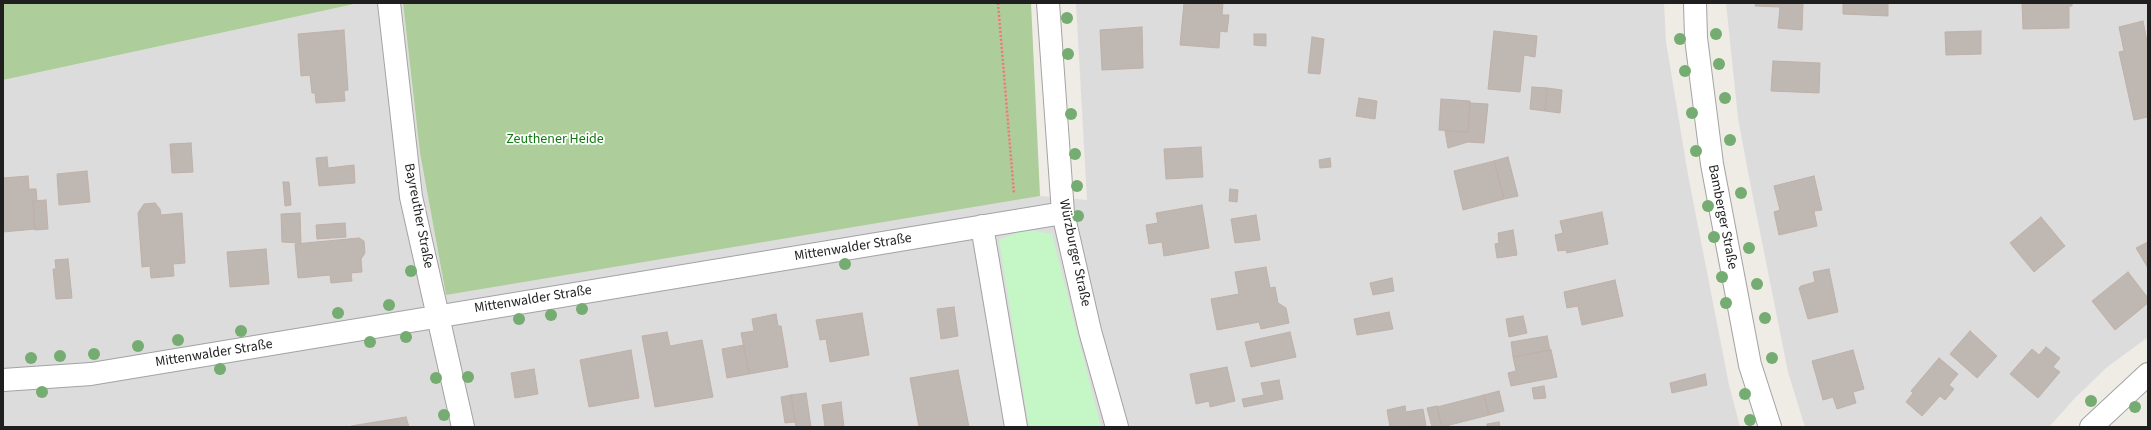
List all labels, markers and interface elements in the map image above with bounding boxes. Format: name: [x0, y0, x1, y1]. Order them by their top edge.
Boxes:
park label: Zeuthener Heide: [506, 132, 604, 148]
street label: Bayreuther Straße: [400, 162, 436, 270]
street label: Bamberger Straße: [1704, 163, 1740, 271]
street label: Würzburger Straße: [1054, 198, 1094, 308]
street label: Mittenwalder Straße: [793, 230, 913, 266]
street label: Mittenwalder Straße: [473, 282, 593, 318]
street label: Mittenwalder Straße: [154, 336, 274, 372]

